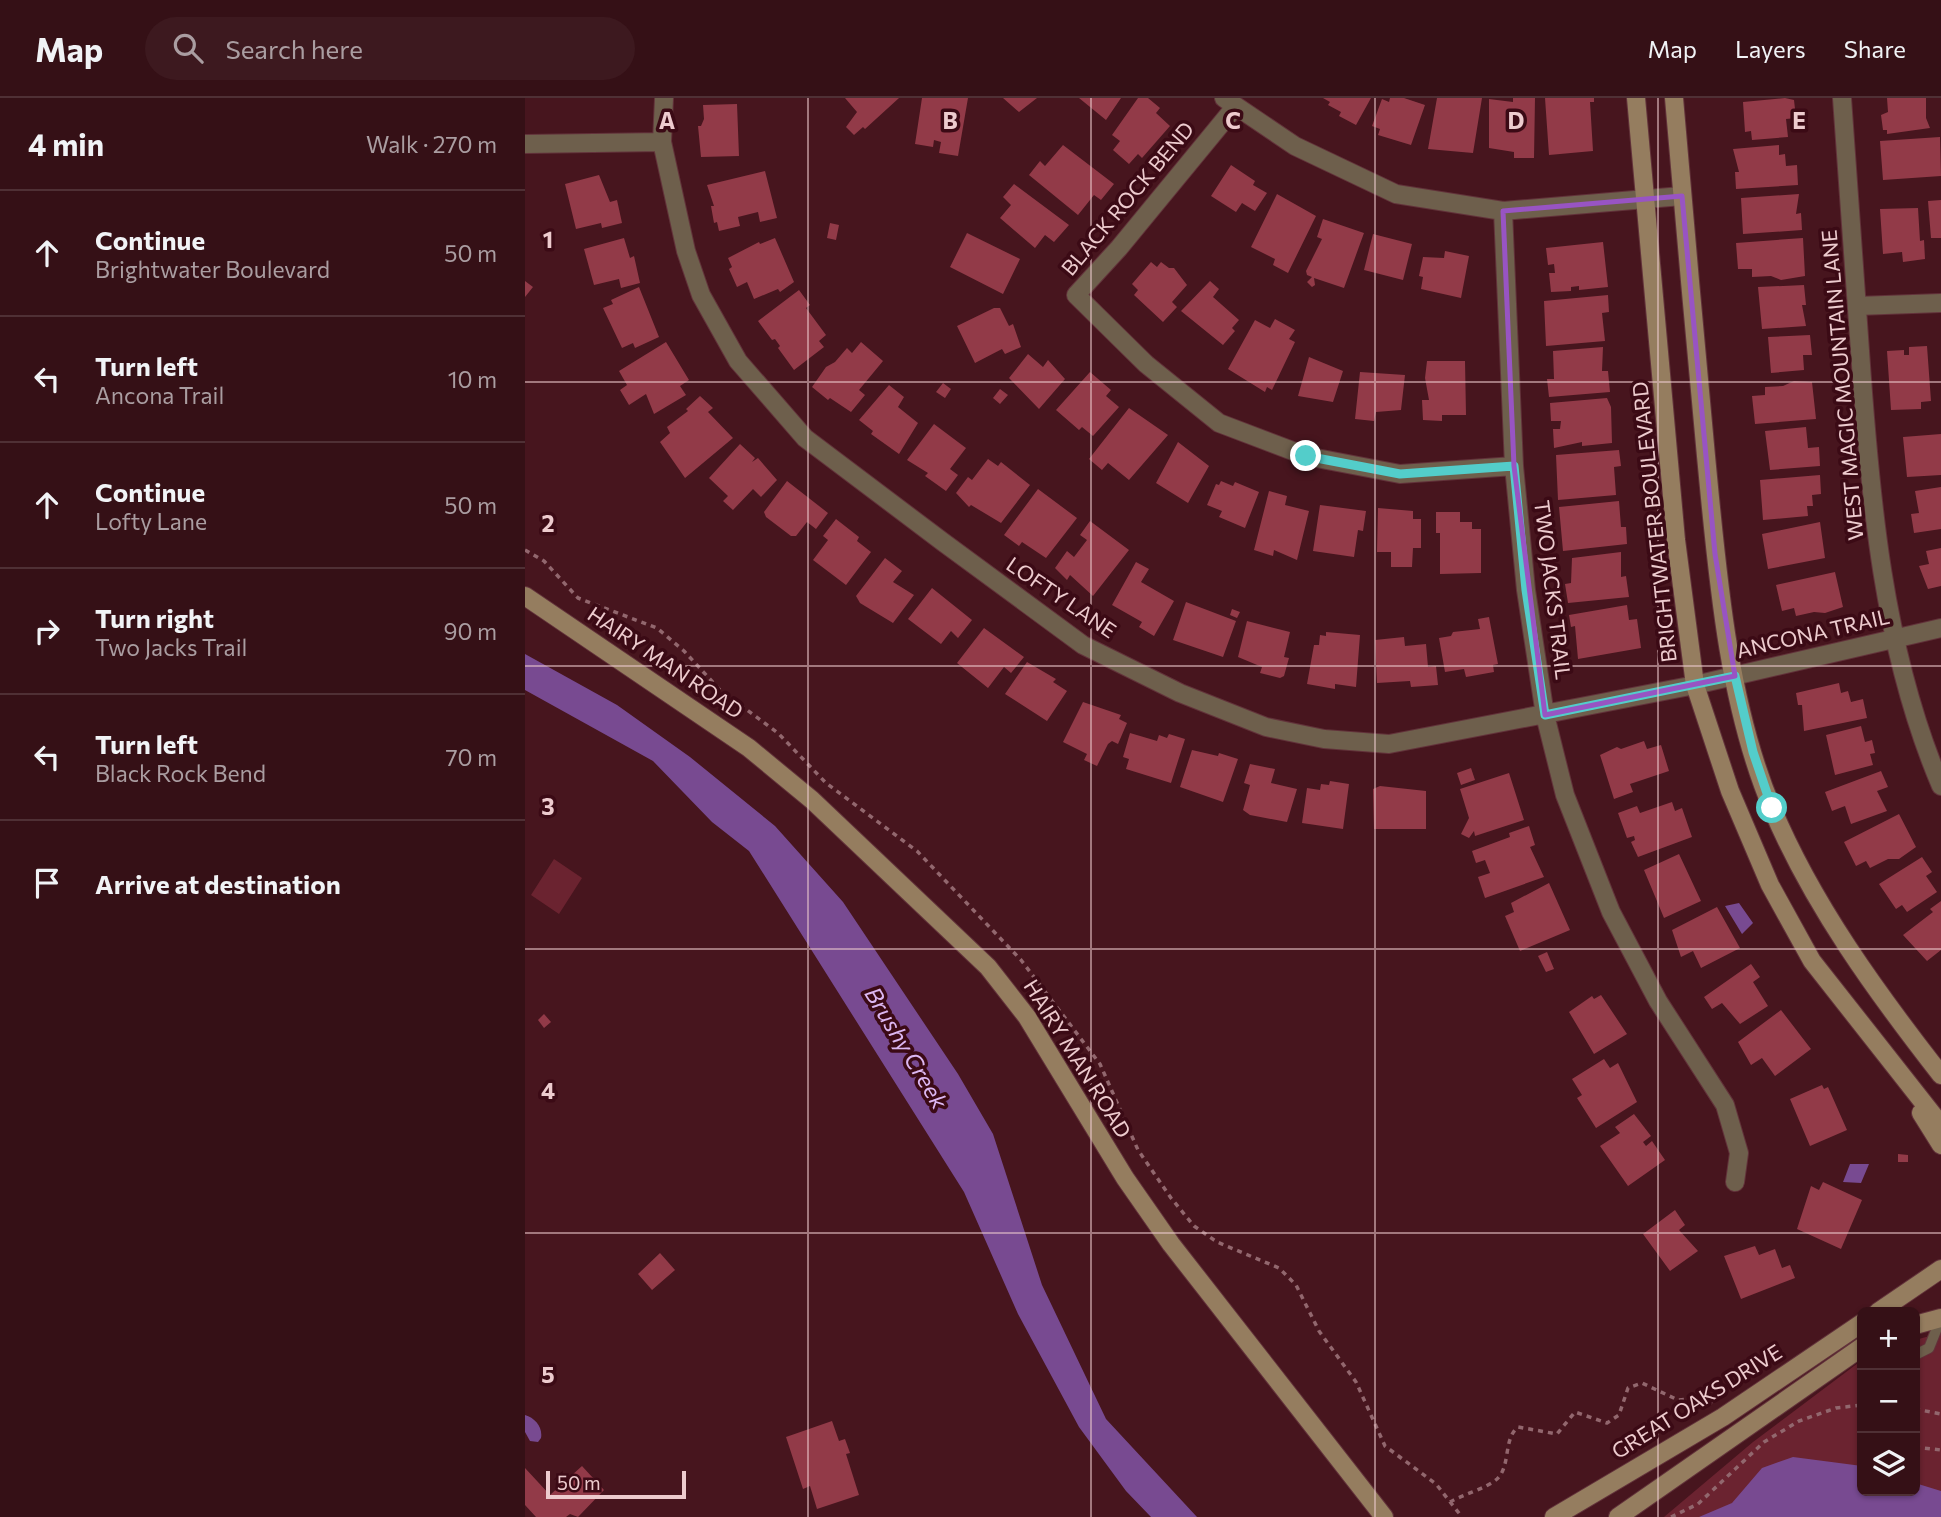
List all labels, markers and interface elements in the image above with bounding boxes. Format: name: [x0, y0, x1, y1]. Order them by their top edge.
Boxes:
search box: [145, 17, 635, 80]
text: Map: [35, 28, 103, 69]
icon: search: [169, 29, 207, 67]
text: Search here: [225, 33, 363, 64]
text: Map: [1648, 34, 1697, 63]
text: Layers: [1735, 34, 1806, 63]
text: Share: [1844, 34, 1906, 63]
text: A: [659, 106, 676, 134]
text: B: [942, 106, 958, 134]
text: C: [1225, 106, 1241, 134]
text: D: [1508, 106, 1525, 134]
text: E: [1792, 106, 1806, 134]
street label: BLACK ROCK BEND: [1055, 116, 1198, 280]
text: 4 min: [28, 125, 104, 162]
text: Walk · 270 m: [366, 130, 497, 158]
text: Continue: [95, 224, 205, 255]
text: 1: [543, 225, 553, 253]
street label: WEST MAGIC MOUNTAIN LANE: [1815, 229, 1868, 542]
icon: ahead: [28, 234, 66, 272]
text: 50 m: [444, 239, 497, 267]
text: Brightwater Boulevard: [95, 255, 330, 283]
text: Turn left: [95, 350, 198, 381]
icon: left: [28, 360, 66, 398]
text: 10 m: [448, 365, 497, 393]
text: Ancona Trail: [95, 381, 224, 409]
street label: BRIGHTWATER BOULEVARD: [1626, 381, 1681, 664]
route end: [1290, 440, 1321, 471]
text: Continue: [95, 476, 205, 507]
icon: ahead: [28, 486, 66, 524]
text: 50 m: [444, 491, 497, 519]
street label: TWO JACKS TRAIL: [1530, 499, 1577, 681]
text: Lofty Lane: [95, 507, 207, 535]
text: 2: [541, 509, 555, 537]
street label: LOFTY LANE: [1002, 551, 1121, 643]
street label: HAIRY MAN ROAD: [583, 601, 748, 723]
text: Turn right: [95, 602, 214, 633]
street label: ANCONA TRAIL: [1734, 603, 1892, 662]
icon: right: [28, 612, 66, 650]
text: 90 m: [444, 617, 497, 645]
text: Two Jacks Trail: [95, 633, 247, 661]
text: Turn left: [95, 728, 198, 759]
icon: left: [28, 738, 66, 776]
text: 70 m: [445, 743, 497, 771]
text: Black Rock Bend: [95, 759, 266, 787]
text: 3: [541, 792, 555, 820]
route start: [1756, 792, 1787, 823]
icon: arrive: [28, 864, 66, 902]
text: Arrive at destination: [95, 868, 341, 899]
street label: HAIRY MAN ROAD: [1019, 974, 1137, 1142]
water label: Brushy Creek: [859, 981, 955, 1114]
text: 4: [541, 1076, 555, 1104]
map controls: [1857, 1307, 1920, 1496]
button: +: [1857, 1307, 1920, 1370]
street label: GREAT OAKS DRIVE: [1607, 1338, 1786, 1463]
text: 5: [541, 1360, 555, 1388]
button: −: [1857, 1370, 1920, 1433]
button: layers: [1857, 1433, 1920, 1496]
scale bar: [546, 1468, 686, 1500]
text: 50 m: [557, 1471, 601, 1494]

